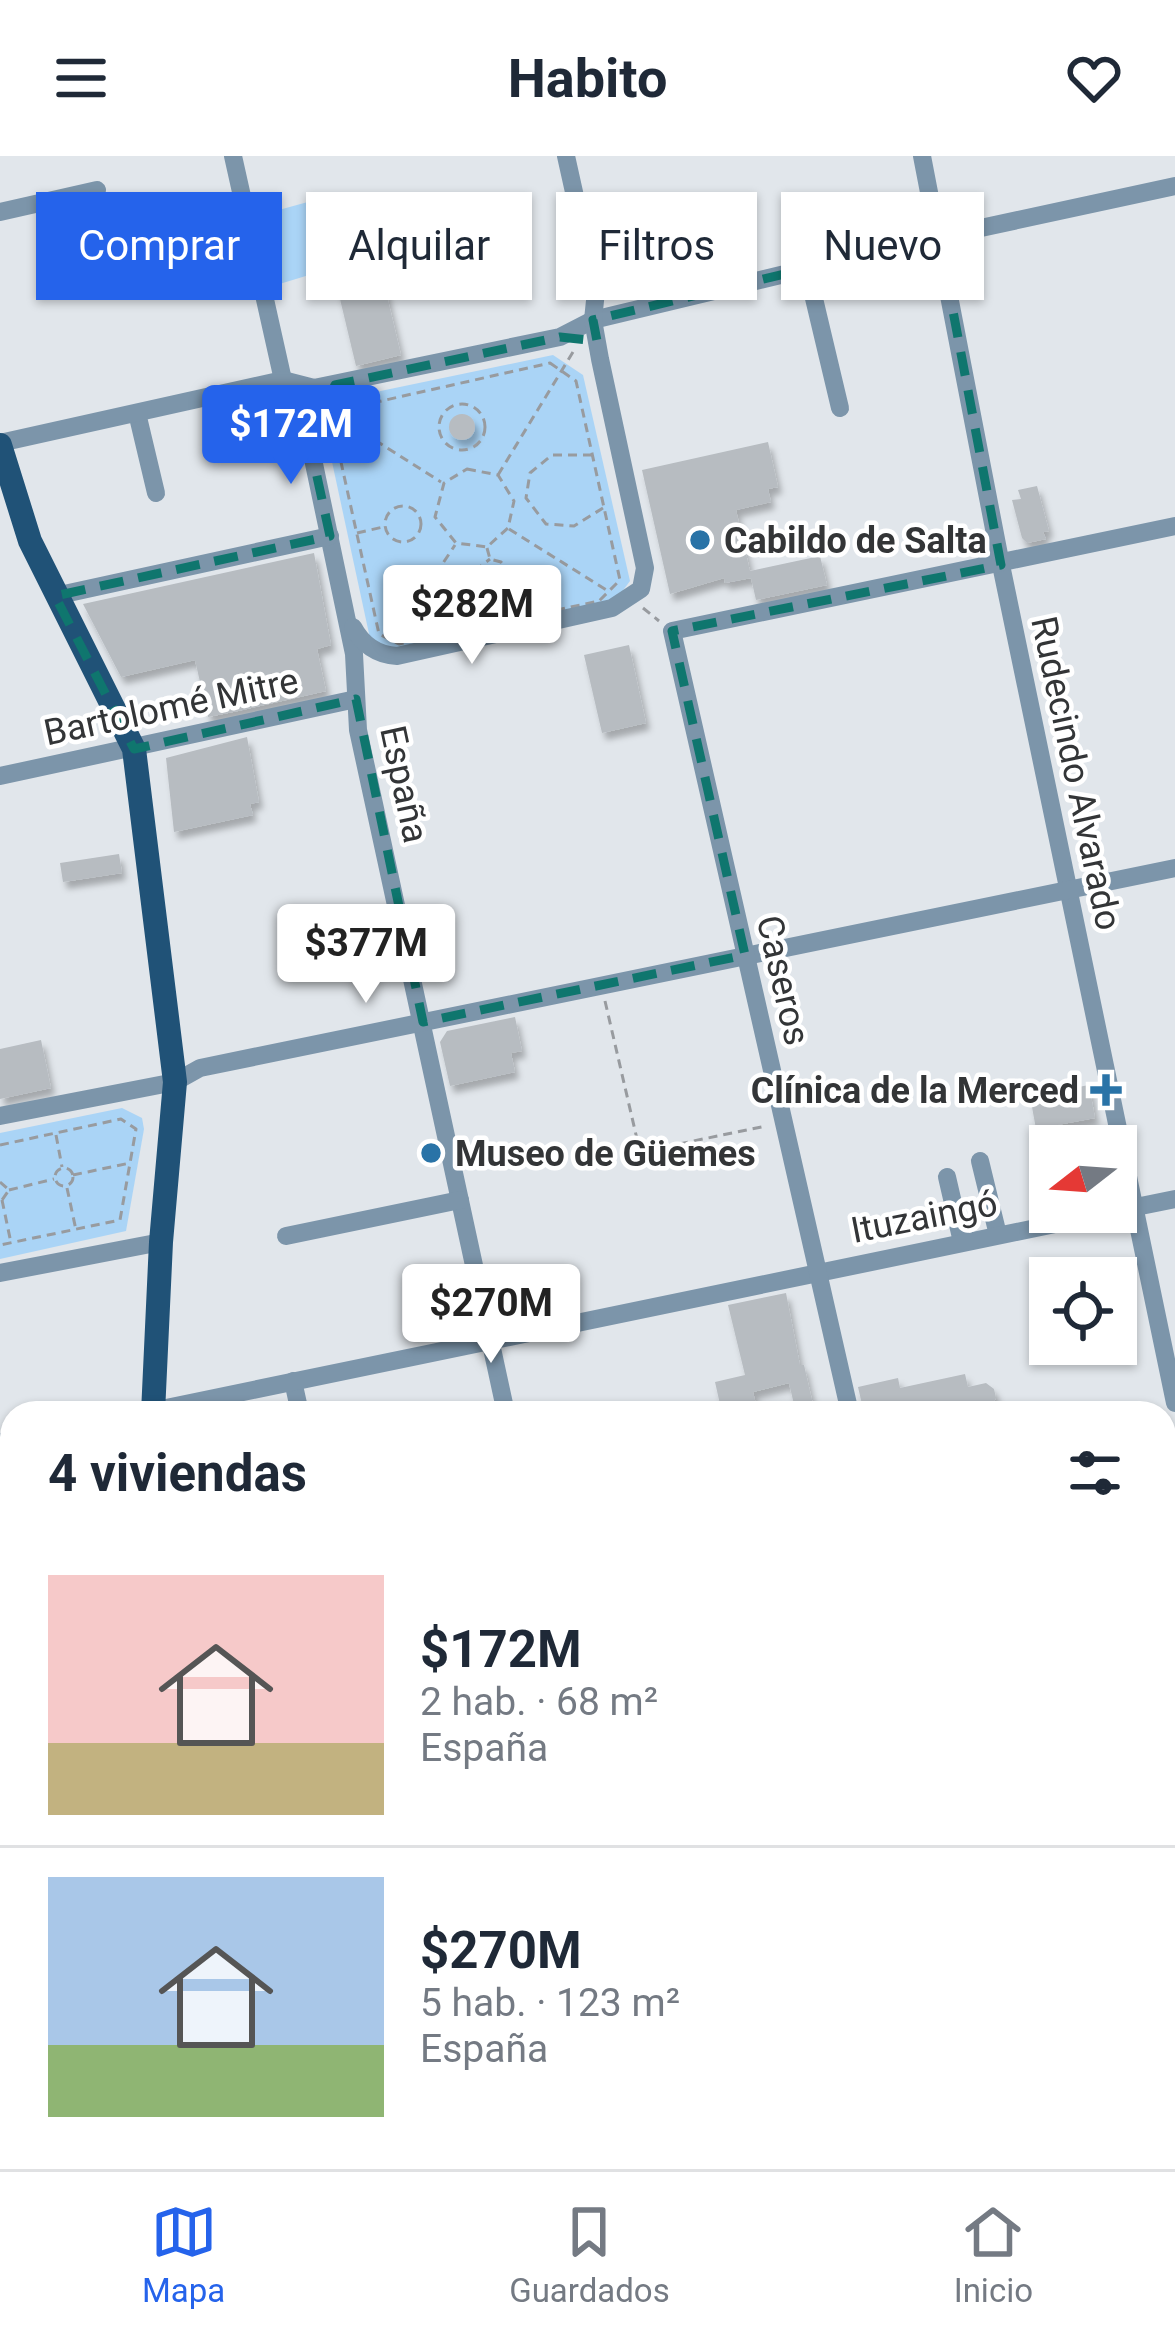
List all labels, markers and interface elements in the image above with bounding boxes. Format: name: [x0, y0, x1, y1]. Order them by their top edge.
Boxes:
icon: menu: [48, 45, 114, 111]
icon: heart: [1061, 45, 1127, 111]
text: Habito: [508, 47, 667, 110]
chip: Comprar: [36, 192, 282, 300]
chip: Alquilar: [306, 192, 532, 300]
chip: Filtros: [556, 192, 757, 300]
chip: Nuevo: [781, 192, 984, 300]
pin: $172M: [207, 385, 375, 487]
text: $172M: [229, 401, 353, 447]
place label: Cabildo de Salta: [724, 520, 987, 562]
marker: Cabildo de Salta: [687, 527, 713, 553]
pin: $282M: [388, 565, 556, 667]
text: $282M: [410, 581, 534, 627]
street label: Rudecindo Alvarado: [1022, 613, 1130, 934]
street label: Bartolomé Mitre: [40, 660, 302, 754]
street label: España: [371, 722, 437, 846]
pin: $377M: [282, 904, 450, 1006]
street label: Caseros: [748, 911, 818, 1049]
text: $377M: [304, 920, 428, 966]
place label: Clínica de la Merced: [751, 1070, 1079, 1112]
marker: Clínica de la Merced: [1090, 1074, 1122, 1106]
north arrow: [1029, 1125, 1137, 1233]
map controls: [1029, 1125, 1137, 1365]
place label: Museo de Güemes: [455, 1133, 756, 1175]
marker: Museo de Güemes: [418, 1140, 444, 1166]
street label: Ituzaingó: [847, 1182, 1001, 1252]
button: locate: [1029, 1257, 1137, 1365]
pin: $270M: [407, 1264, 575, 1366]
text: $270M: [429, 1280, 553, 1326]
icon: filters: [1062, 1440, 1128, 1506]
text: 4 viviendas: [48, 1444, 307, 1503]
text: $172M: [420, 1620, 582, 1679]
icon: home: [144, 1623, 288, 1767]
text: 2 hab. · 68 m²: [420, 1679, 658, 1725]
text: España: [420, 1725, 548, 1771]
text: $270M: [420, 1921, 582, 1980]
icon: home: [144, 1925, 288, 2069]
text: 5 hab. · 123 m²: [420, 1980, 680, 2026]
text: España: [420, 2026, 548, 2072]
tab: Mapa: [142, 2199, 225, 2310]
tab: Guardados: [509, 2199, 670, 2310]
tab: Inicio: [954, 2199, 1033, 2310]

